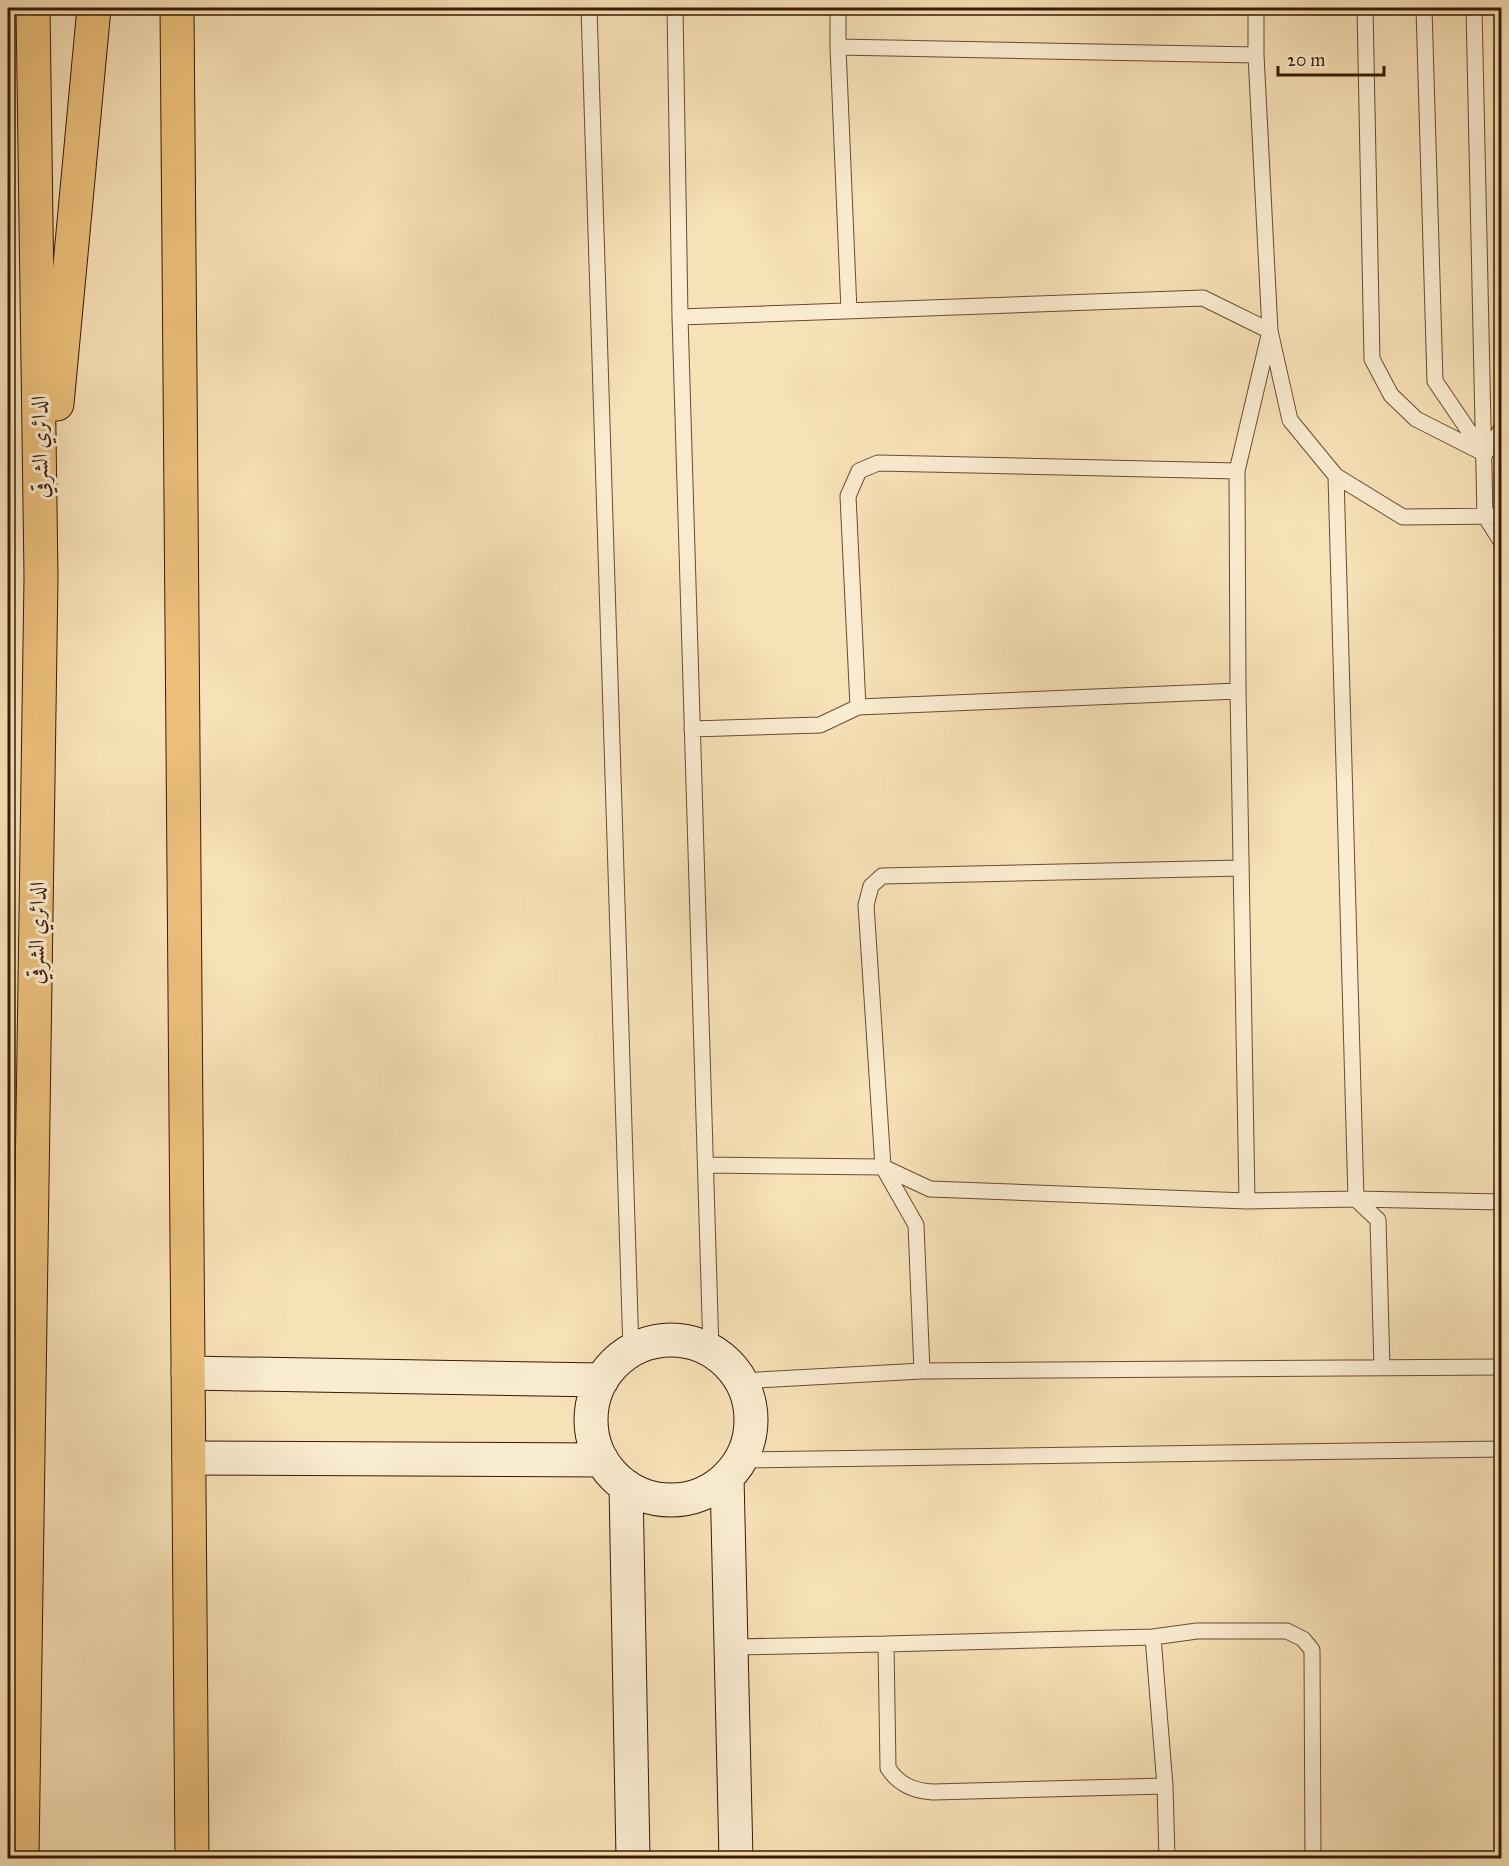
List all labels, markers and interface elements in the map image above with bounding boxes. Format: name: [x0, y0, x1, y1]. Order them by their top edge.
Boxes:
scale bar: [1278, 39, 1384, 77]
text: 20 m: [1287, 49, 1325, 71]
street label: الدائري الشرقي: [25, 395, 59, 499]
street label: الدائري الشرقي: [22, 881, 56, 985]

